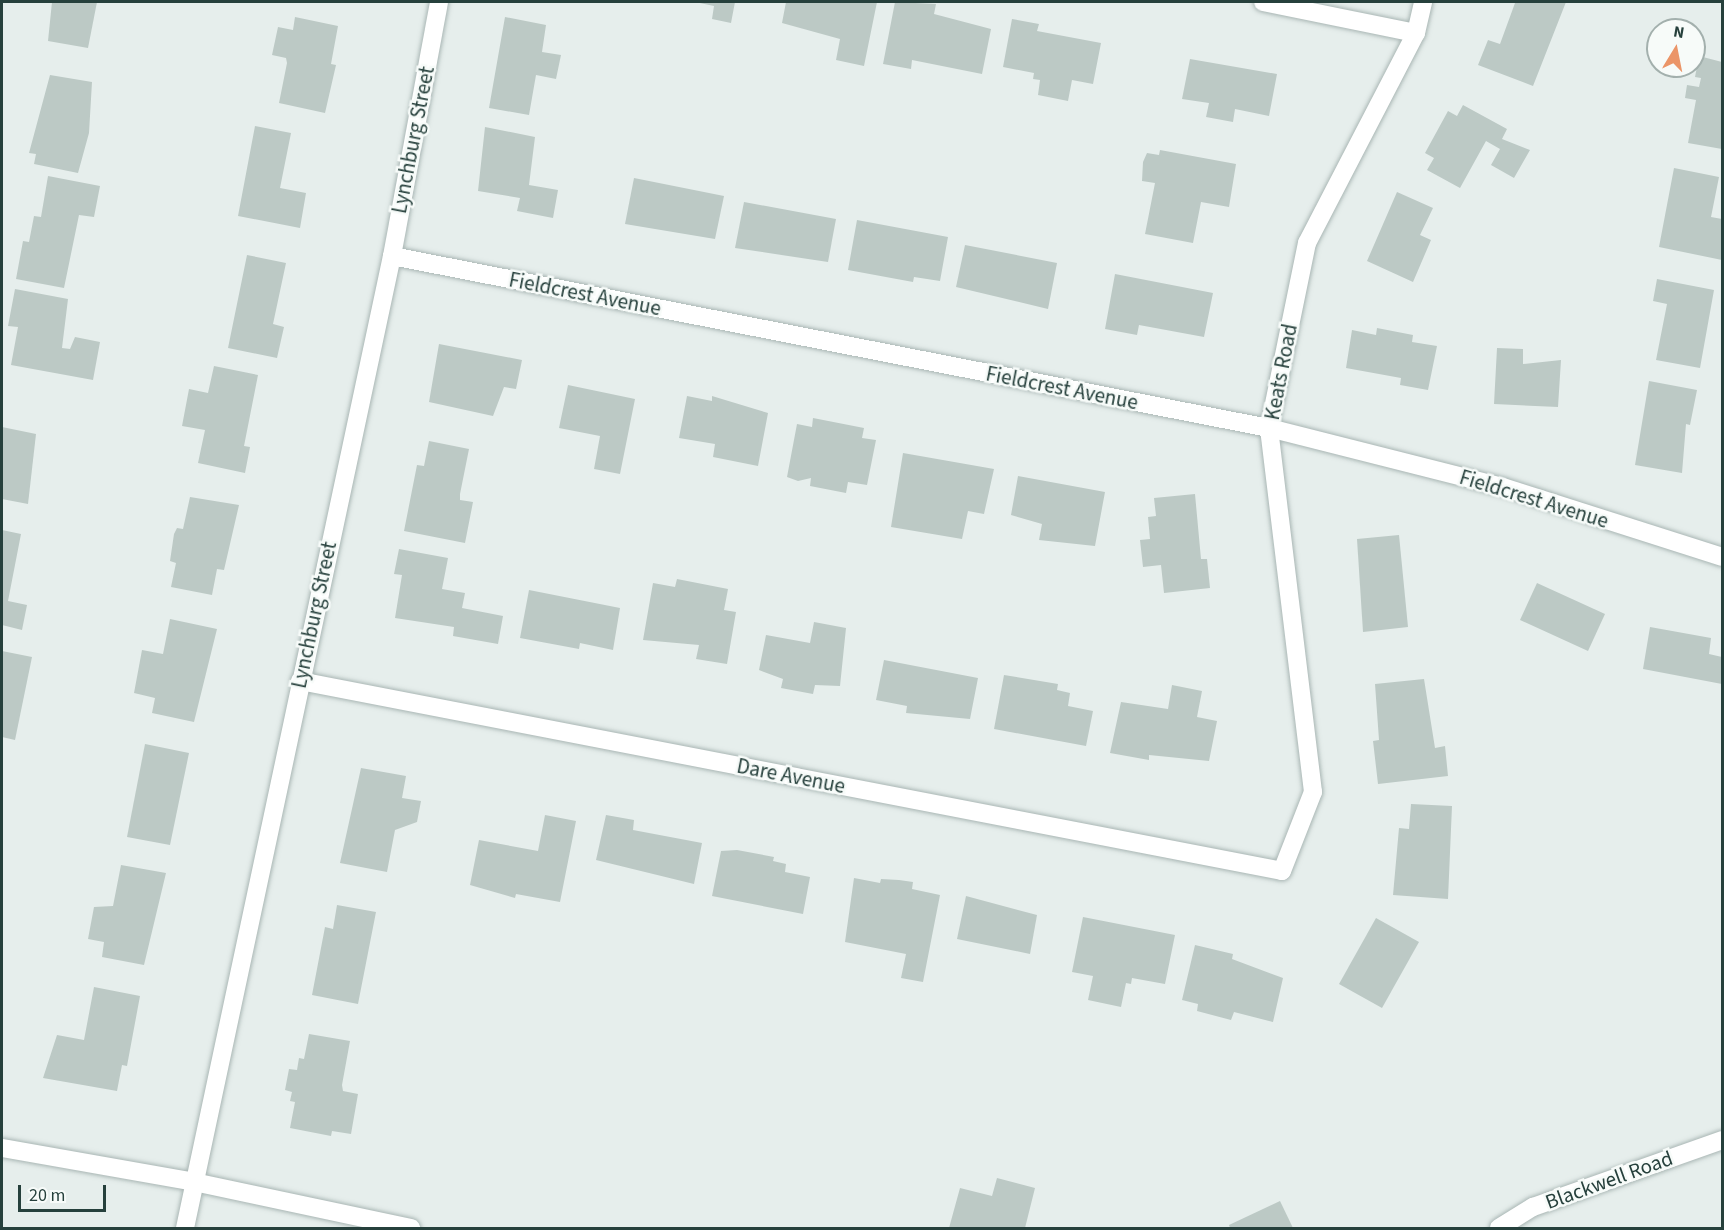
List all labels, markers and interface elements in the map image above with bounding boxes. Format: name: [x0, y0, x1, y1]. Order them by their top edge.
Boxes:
north arrow: [1646, 18, 1706, 78]
text: N: [1672, 20, 1686, 44]
street label: Lynchburg Street: [386, 64, 440, 216]
street label: Fieldcrest Avenue: [507, 267, 663, 321]
street label: Keats Road: [1259, 322, 1303, 422]
street label: Fieldcrest Avenue: [984, 361, 1140, 415]
street label: Fieldcrest Avenue: [1456, 464, 1612, 534]
street label: Lynchburg Street: [286, 539, 342, 691]
street label: Dare Avenue: [735, 753, 847, 799]
street label: Blackwell Road: [1542, 1145, 1676, 1215]
scale bar: [21, 1173, 110, 1211]
text: 20 m: [29, 1183, 65, 1208]

